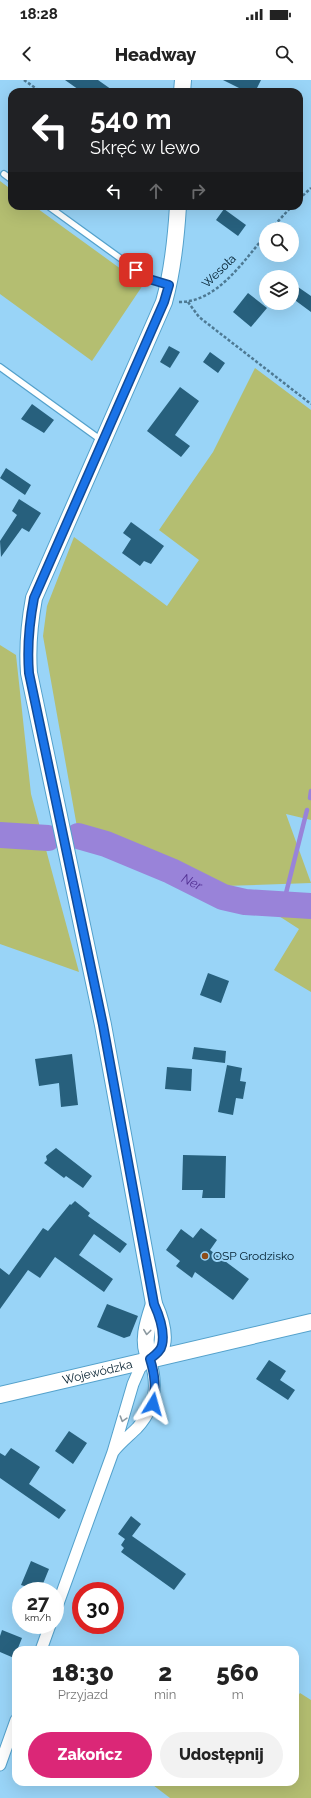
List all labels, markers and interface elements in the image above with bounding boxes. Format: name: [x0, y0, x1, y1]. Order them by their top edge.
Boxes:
text: 18:28: [20, 5, 58, 23]
icon: back: [16, 43, 38, 65]
icon: search: [273, 43, 295, 65]
text: Headway: [115, 44, 196, 65]
text: 540 m: [90, 103, 171, 136]
icon: left: [24, 104, 76, 156]
text: Skręć w lewo: [90, 137, 200, 158]
icon: left: [103, 180, 125, 202]
icon: ahead: [145, 180, 167, 202]
icon: right: [187, 180, 209, 202]
map controls: [259, 222, 299, 310]
button: search: [259, 222, 299, 262]
street label: Wesoła: [199, 251, 239, 291]
pin: [119, 253, 153, 287]
icon: arrive: [125, 259, 147, 281]
button: layers: [259, 270, 299, 310]
water label: Ner: [179, 870, 205, 893]
place label: OSP Grodzisko: [213, 1249, 294, 1263]
marker: OSP Grodzisko: [200, 1251, 210, 1261]
one-way arrow: [142, 1329, 151, 1335]
street label: Wojewódzka: [61, 1357, 134, 1387]
position arrow: [132, 1383, 174, 1425]
one-way arrow: [119, 1415, 128, 1422]
speed limit sign: 30: [72, 1582, 124, 1634]
text: 27: [27, 1591, 49, 1615]
text: km/h: [25, 1612, 51, 1623]
text: 18:30: [52, 1658, 114, 1687]
text: 2: [158, 1658, 172, 1687]
text: 560: [216, 1658, 259, 1687]
text: Przyjazd: [58, 1687, 108, 1702]
text: min: [154, 1687, 176, 1702]
text: m: [232, 1687, 244, 1702]
button: Zakończ: [28, 1732, 152, 1778]
button: Udostępnij: [160, 1732, 283, 1778]

